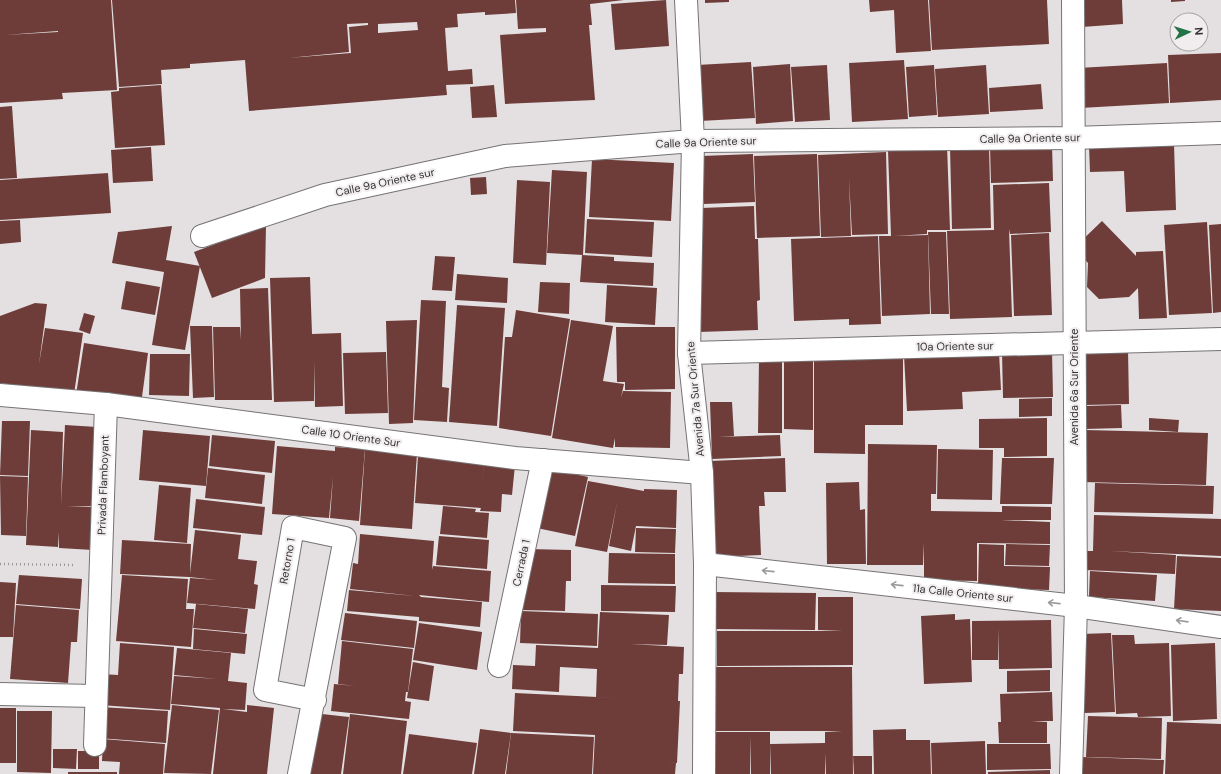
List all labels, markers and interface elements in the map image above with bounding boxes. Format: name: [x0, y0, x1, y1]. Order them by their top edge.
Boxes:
north arrow: [1169, 12, 1209, 52]
text: N: [1192, 27, 1206, 36]
street label: Calle 9a Oriente sur: [979, 130, 1081, 146]
street label: Calle 9a Oriente sur: [655, 133, 757, 151]
street label: Calle 9a Oriente sur: [334, 165, 436, 199]
street label: Avenida 6a Sur Oriente: [1067, 329, 1081, 445]
street label: 10a Oriente sur: [916, 338, 994, 354]
street label: Avenida 7a Sur Oriente: [683, 341, 707, 457]
street label: Calle 10 Oriente Sur: [301, 422, 401, 450]
street label: Privada Flamboyant: [94, 435, 112, 535]
street label: Retorno 1: [276, 537, 298, 585]
street label: Cerrada 1: [509, 538, 533, 588]
one-way arrow: [761, 567, 774, 575]
street label: 11a Calle Oriente sur: [912, 581, 1014, 605]
one-way arrow: [891, 582, 904, 589]
one-way arrow: [1048, 599, 1061, 607]
one-way arrow: [1176, 617, 1189, 625]

